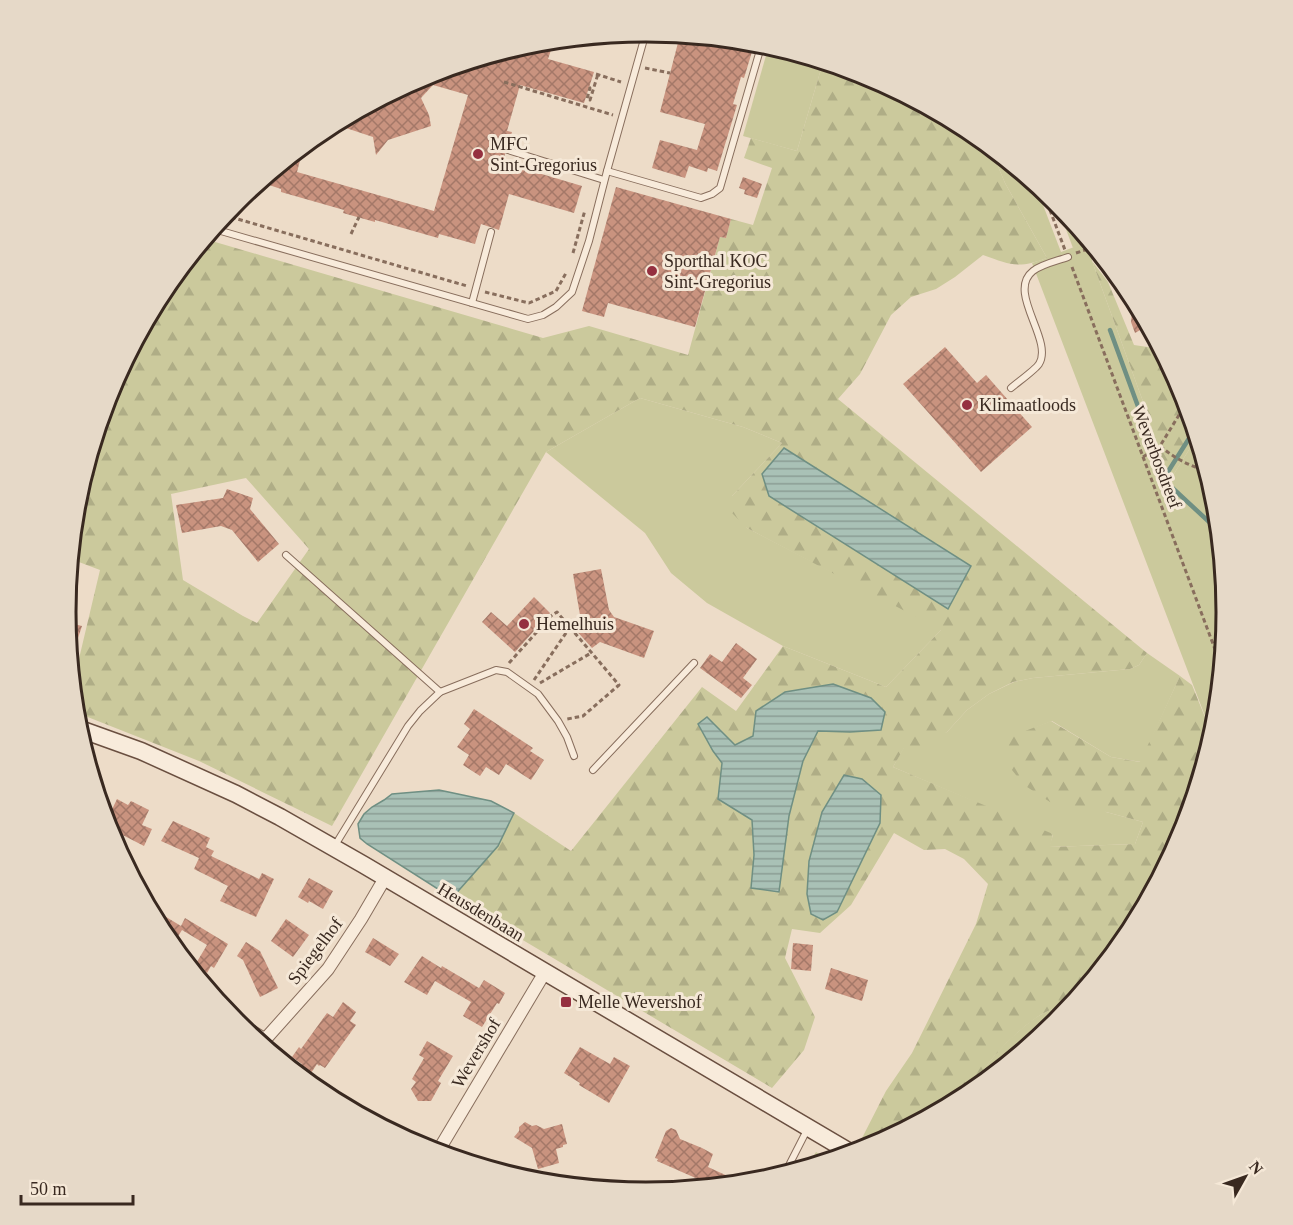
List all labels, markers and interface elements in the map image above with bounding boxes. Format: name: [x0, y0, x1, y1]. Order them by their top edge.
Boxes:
place label: MFC Sint-Gregorius: [490, 134, 597, 175]
marker: MFC Sint-Gregorius: [471, 147, 485, 161]
place label: Sporthal KOC Sint-Gregorius: [664, 251, 771, 292]
marker: Sporthal KOC Sint-Gregorius: [645, 264, 659, 278]
place label: Klimaatloods: [979, 395, 1076, 415]
marker: Klimaatloods: [960, 398, 974, 412]
street label: Weverbosdreef: [1128, 403, 1186, 511]
place label: Hemelhuis: [536, 614, 614, 634]
marker: Hemelhuis: [517, 617, 531, 631]
street label: Heusdenbaan: [434, 878, 528, 946]
street label: Spiegelhof: [284, 914, 346, 988]
place label: Melle Wevershof: [578, 992, 702, 1012]
marker: Melle Wevershof: [559, 995, 573, 1009]
street label: Wevershof: [447, 1015, 505, 1091]
north arrow: [1215, 1147, 1275, 1207]
text: N: [1246, 1158, 1267, 1178]
scale bar: [21, 1168, 134, 1206]
text: 50 m: [30, 1179, 67, 1199]

